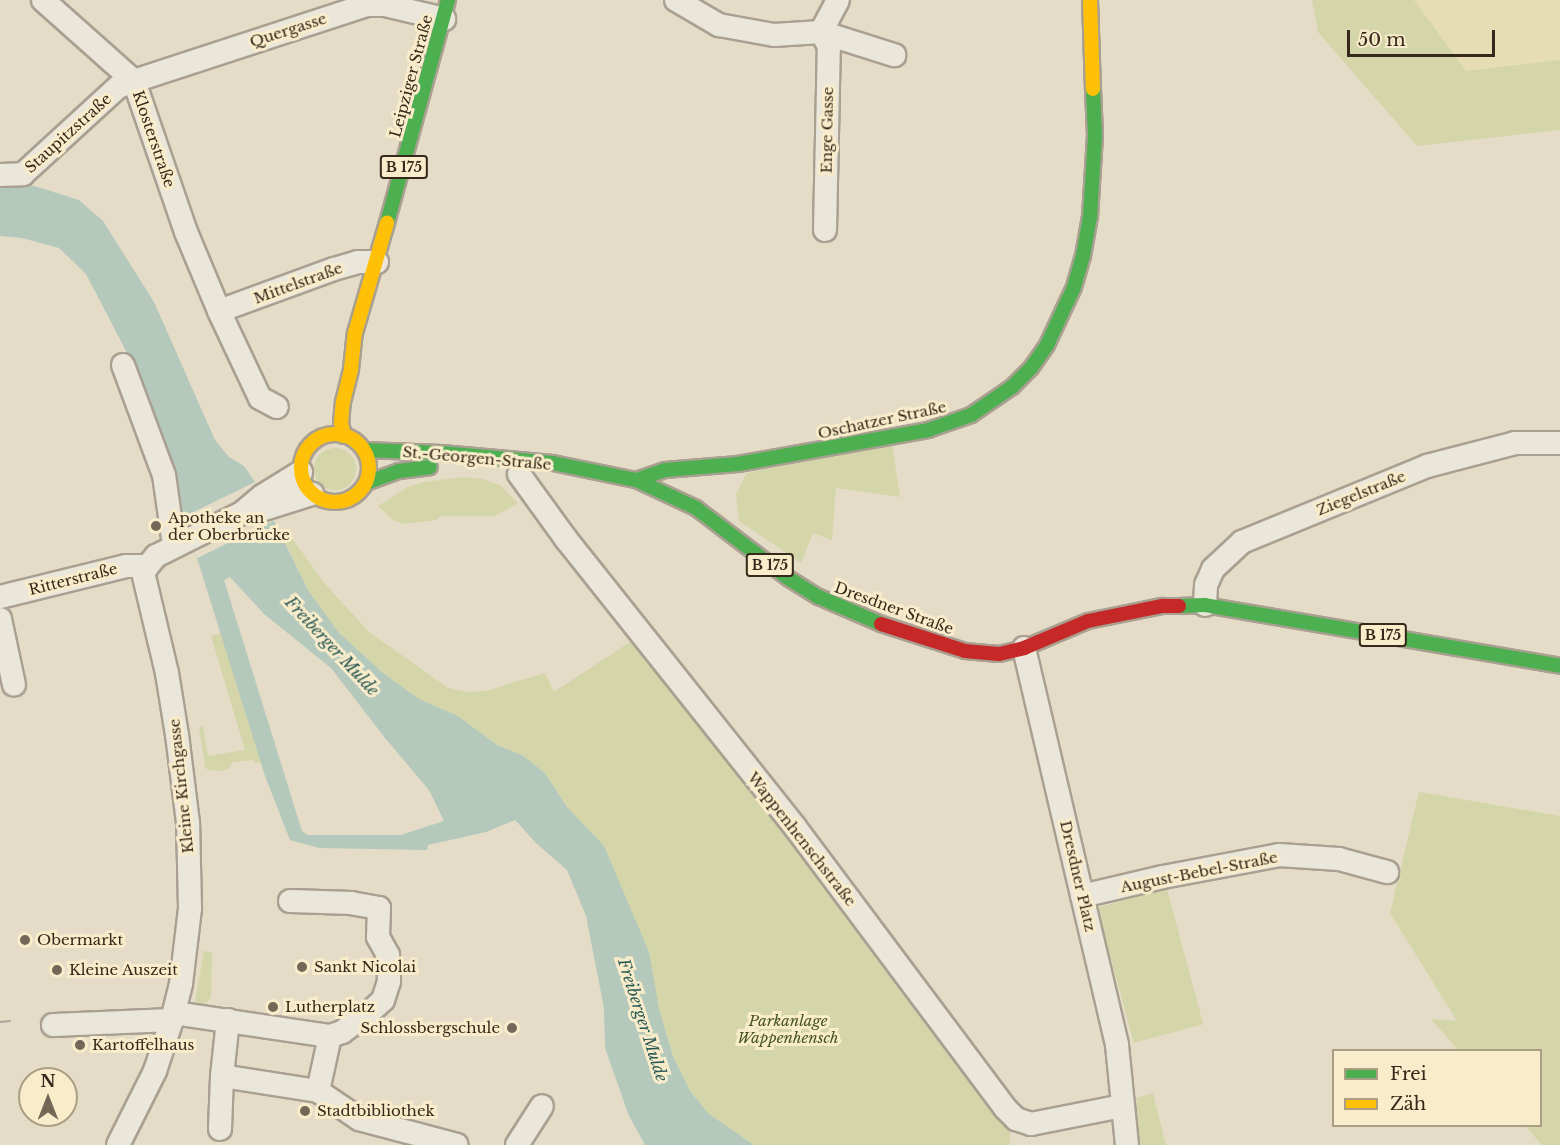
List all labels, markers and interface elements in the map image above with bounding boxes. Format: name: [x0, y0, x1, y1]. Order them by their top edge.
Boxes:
street label: Quergasse: [247, 9, 329, 51]
street label: Leipziger Straße: [386, 12, 436, 140]
scale bar: [1350, 18, 1498, 56]
text: 50 m: [1358, 29, 1406, 51]
street label: Enge Gasse: [817, 87, 837, 173]
street label: Klosterstraße: [129, 88, 179, 190]
street label: Staupitzstraße: [21, 90, 115, 176]
road number: B 175: [378, 156, 430, 178]
street label: Mittelstraße: [251, 259, 345, 307]
street label: Oschatzer Straße: [816, 398, 948, 442]
street label: St.-Georgen-Straße: [402, 443, 552, 473]
street label: Ziegelstraße: [1314, 467, 1408, 519]
place label: Apotheke an der Oberbrücke: [168, 508, 290, 543]
marker: Apotheke an der Oberbrücke: [149, 519, 163, 533]
road number: B 175: [744, 554, 796, 576]
street label: Ritterstraße: [27, 559, 119, 599]
street label: Dresdner Straße: [832, 578, 956, 638]
water label: Freiberger Mulde: [281, 592, 383, 700]
road number: B 175: [1358, 624, 1408, 646]
street label: Kleine Kirchgasse: [165, 718, 197, 854]
street label: Wappenhenschstraße: [744, 768, 860, 910]
street label: Dresdner Platz: [1056, 819, 1100, 933]
street label: August-Bebel-Straße: [1119, 848, 1279, 896]
place label: Obermarkt: [37, 931, 123, 949]
marker: Obermarkt: [18, 933, 32, 947]
water label: Freiberger Mulde: [614, 956, 672, 1084]
place label: Sankt Nicolai: [314, 958, 416, 976]
marker: Sankt Nicolai: [295, 960, 309, 974]
place label: Kleine Auszeit: [69, 961, 178, 979]
marker: Kleine Auszeit: [50, 963, 64, 977]
place label: Lutherplatz: [285, 998, 375, 1016]
marker: Lutherplatz: [266, 1000, 280, 1014]
park label: Parkanlage Wappenhensch: [737, 1011, 839, 1046]
place label: Schlossbergschule: [360, 1019, 500, 1037]
marker: Schlossbergschule: [505, 1021, 519, 1035]
place label: Kartoffelhaus: [92, 1036, 194, 1054]
marker: Kartoffelhaus: [73, 1038, 87, 1052]
legend: [1332, 1049, 1542, 1127]
text: Frei: [1390, 1063, 1427, 1085]
north arrow: [18, 1067, 78, 1127]
text: N: [40, 1071, 56, 1091]
text: Zäh: [1390, 1093, 1426, 1115]
place label: Stadtbibliothek: [317, 1102, 435, 1120]
marker: Stadtbibliothek: [298, 1104, 312, 1118]

